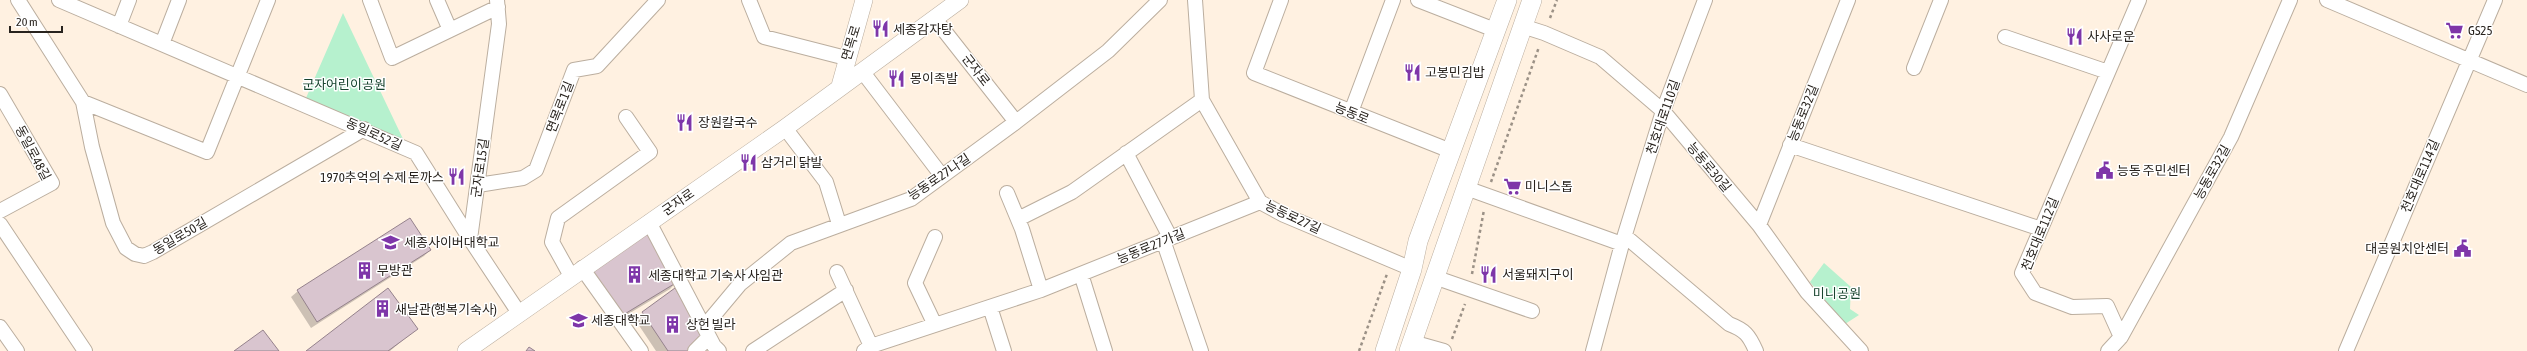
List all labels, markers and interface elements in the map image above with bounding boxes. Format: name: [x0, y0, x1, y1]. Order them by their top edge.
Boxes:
scale bar: [10, 8, 62, 34]
text: 20 m: [16, 15, 38, 29]
restaurant icon: 세종감자탕: [870, 19, 890, 39]
supermarket icon: GS25: [2445, 20, 2465, 40]
place label: 세종감자탕: [893, 22, 953, 37]
place label: GS25: [2468, 23, 2493, 38]
street label: 면목로: [839, 24, 863, 62]
restaurant icon: 사사로운: [2064, 26, 2084, 46]
place label: 사사로운: [2087, 29, 2135, 44]
street label: 군자로: [959, 51, 993, 89]
restaurant icon: 고봉민김밥: [1402, 62, 1422, 82]
place label: 고봉민김밥: [1425, 65, 1485, 80]
restaurant icon: 몽이족발: [887, 68, 907, 88]
place label: 몽이족발: [910, 71, 958, 86]
park label: 군자어린이공원: [302, 77, 386, 92]
street label: 천호대로110길: [1643, 78, 1683, 156]
street label: 면목로1길: [543, 79, 577, 135]
street label: 능동로32길: [1785, 82, 1821, 144]
street label: 능동로: [1333, 99, 1371, 127]
restaurant icon: 장원칼국수: [675, 112, 695, 132]
street label: 동일로52길: [344, 115, 404, 153]
place label: 장원칼국수: [698, 115, 758, 130]
street label: 동일로48길: [12, 123, 54, 183]
street label: 군자로15길: [468, 137, 492, 199]
street label: 천호대로114길: [2398, 137, 2442, 215]
street label: 능동로30길: [1684, 139, 1734, 195]
street label: 능동로32길: [2191, 142, 2233, 202]
street label: 능동로27나길: [905, 151, 973, 203]
restaurant icon: 삼거리 닭발: [738, 152, 758, 172]
place label: 삼거리 닭발: [761, 155, 823, 170]
public building icon: 능동 주민센터: [2094, 160, 2114, 180]
place label: 능동 주민센터: [2117, 163, 2191, 178]
restaurant icon: 1970추억의 수제 돈까스: [447, 167, 467, 187]
place label: 1970추억의 수제 돈까스: [320, 170, 444, 185]
supermarket icon: 미니스톱: [1502, 176, 1522, 196]
place label: 미니스톱: [1525, 179, 1573, 194]
street label: 군자로: [659, 186, 697, 218]
street label: 천호대로112길: [2018, 195, 2062, 273]
street label: 능동로27길: [1263, 198, 1323, 236]
street label: 동일로50길: [150, 214, 210, 258]
street label: 능동로27가길: [1115, 226, 1187, 266]
school or university icon: 세종사이버대학교: [381, 232, 401, 252]
place label: 세종사이버대학교: [404, 235, 500, 250]
public building icon: 대공원치안센터: [2452, 238, 2472, 258]
place label: 대공원치안센터: [2365, 241, 2449, 256]
building icon: 무방관: [354, 260, 374, 280]
place label: 무방관: [377, 263, 413, 278]
restaurant icon: 서울돼지구이: [1479, 264, 1499, 284]
building icon: 세종대학교 기숙사 사임관: [625, 265, 645, 285]
place label: 서울돼지구이: [1502, 267, 1574, 282]
place label: 세종대학교 기숙사 사임관: [648, 268, 783, 283]
park label: 미니공원: [1813, 286, 1861, 301]
building icon: 새날관(행복기숙사): [372, 299, 392, 319]
place label: 새날관(행복기숙사): [395, 302, 497, 317]
school or university icon: 세종대학교: [568, 310, 588, 330]
place label: 세종대학교: [591, 313, 651, 328]
building icon: 상헌 빌라: [663, 314, 683, 334]
place label: 상헌 빌라: [686, 317, 736, 332]

